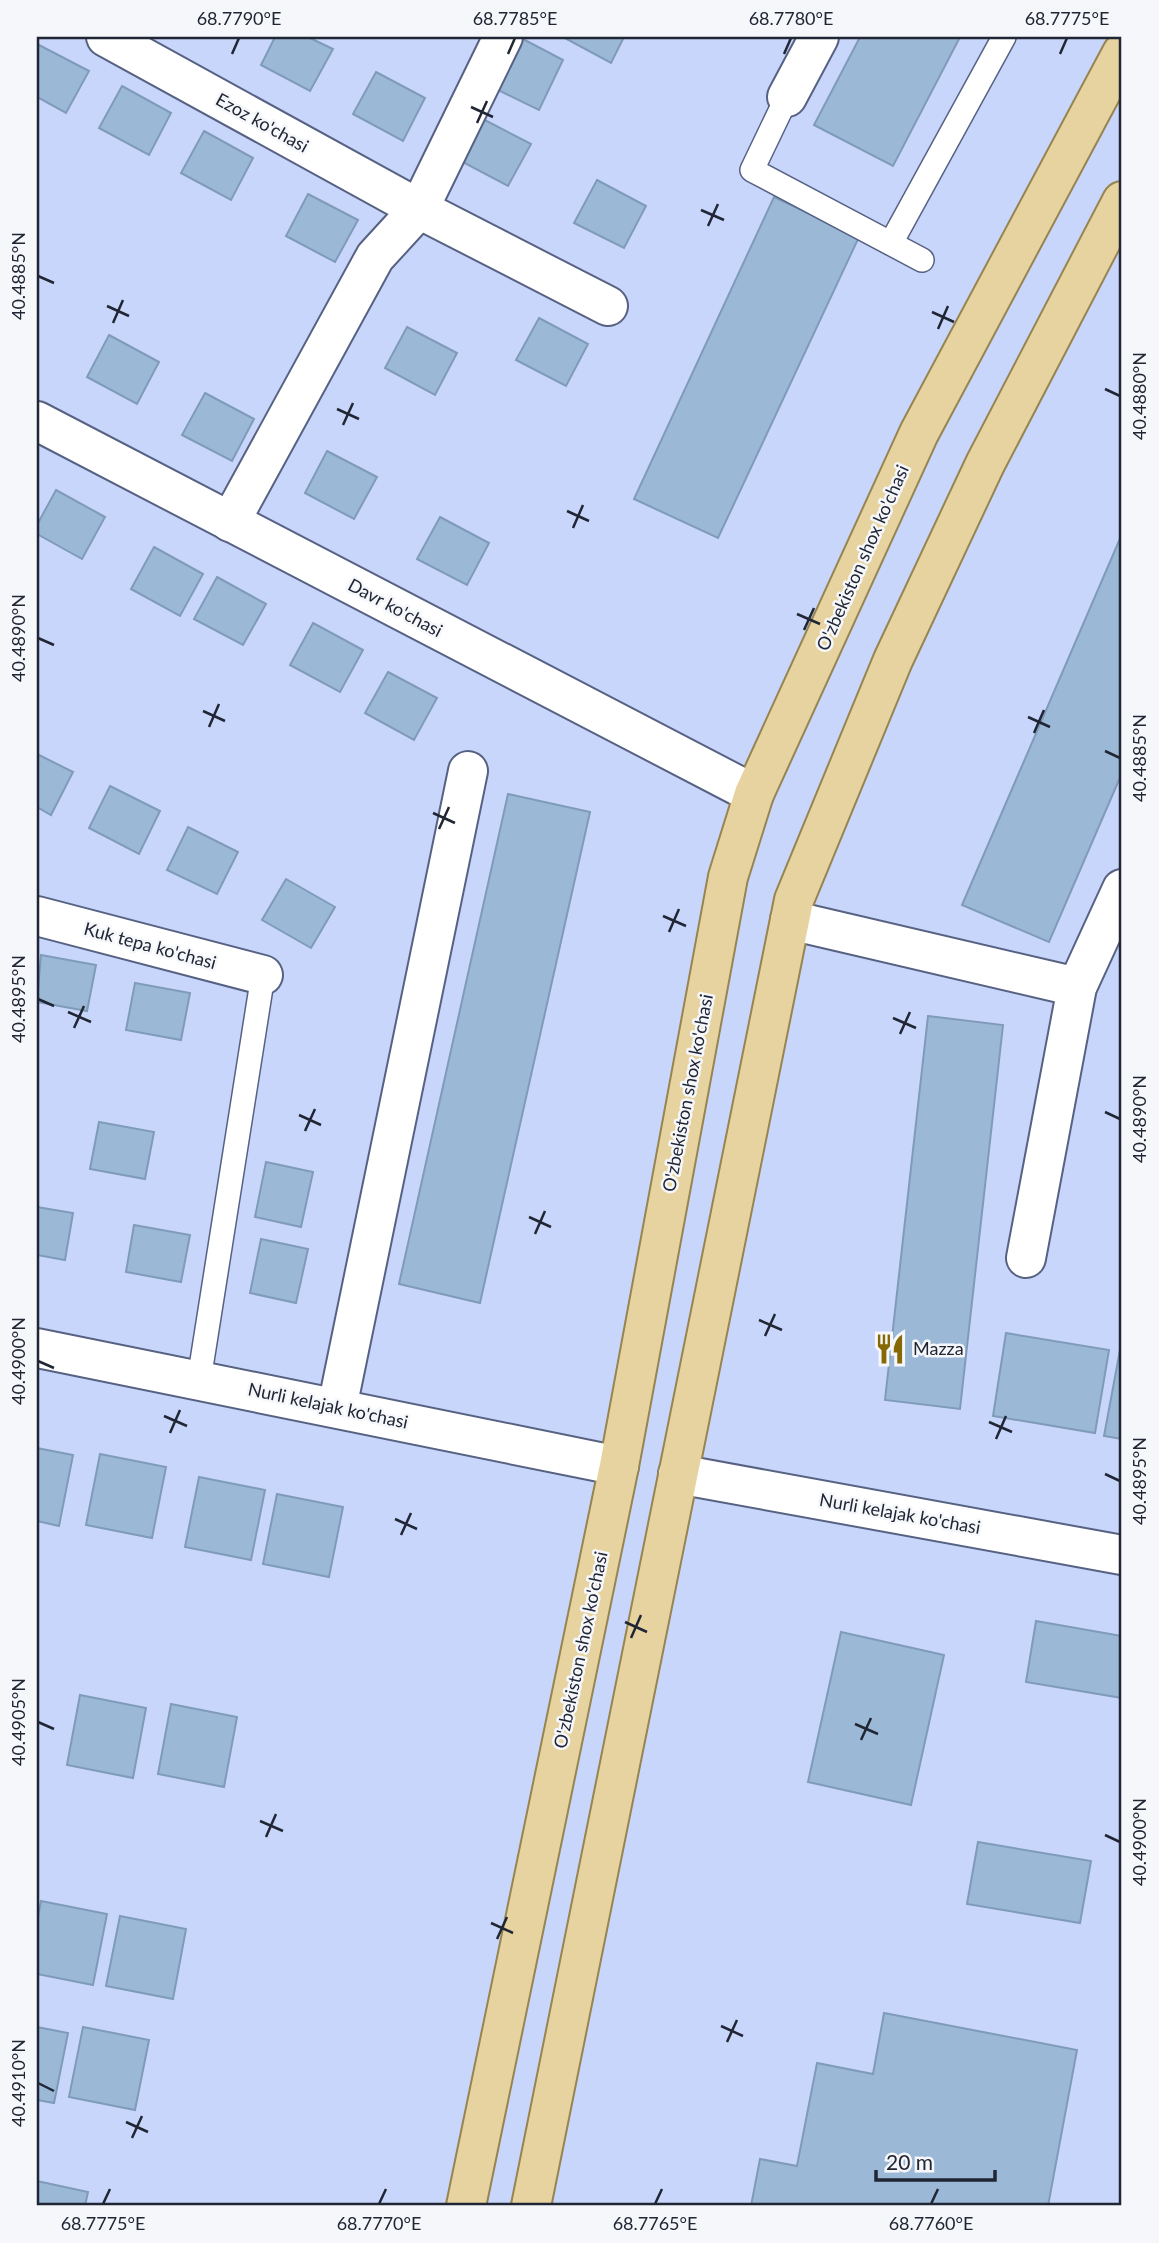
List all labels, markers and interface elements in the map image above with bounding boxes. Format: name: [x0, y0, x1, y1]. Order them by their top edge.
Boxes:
text: 68.7790°E: [197, 7, 281, 29]
text: 68.7785°E: [473, 7, 557, 29]
text: 68.7780°E: [749, 7, 833, 29]
text: 68.7775°E: [1025, 7, 1109, 29]
street label: Ezoz ko'chasi: [212, 88, 313, 157]
text: 40.4885°N: [7, 232, 29, 320]
text: 40.4880°N: [1128, 352, 1150, 440]
street label: O'zbekiston shox ko'chasi: [811, 461, 913, 654]
street label: Davr ko'chasi: [345, 573, 446, 641]
text: 40.4890°N: [7, 594, 29, 682]
text: 40.4885°N: [1128, 714, 1150, 802]
street label: Kuk tepa ko'chasi: [82, 917, 219, 973]
text: 40.4895°N: [7, 955, 29, 1043]
street label: O'zbekiston shox ko'chasi: [657, 992, 717, 1194]
text: 40.4890°N: [1128, 1075, 1150, 1163]
text: 40.4900°N: [7, 1317, 29, 1405]
restaurant icon: Mazza: [873, 1332, 907, 1366]
place label: Mazza: [913, 1337, 964, 1359]
street label: Nurli kelajak ko'chasi: [246, 1377, 410, 1433]
text: 40.4895°N: [1128, 1437, 1150, 1525]
street label: Nurli kelajak ko'chasi: [818, 1488, 982, 1538]
street label: O'zbekiston shox ko'chasi: [548, 1549, 612, 1750]
text: 40.4905°N: [7, 1678, 29, 1766]
text: 40.4900°N: [1128, 1798, 1150, 1886]
text: 40.4910°N: [7, 2039, 29, 2127]
scale bar: [876, 2138, 995, 2182]
text: 20 m: [886, 2149, 933, 2174]
text: 68.7775°E: [61, 2212, 145, 2234]
text: 68.7770°E: [337, 2212, 421, 2234]
text: 68.7765°E: [613, 2212, 697, 2234]
text: 68.7760°E: [889, 2212, 973, 2234]

